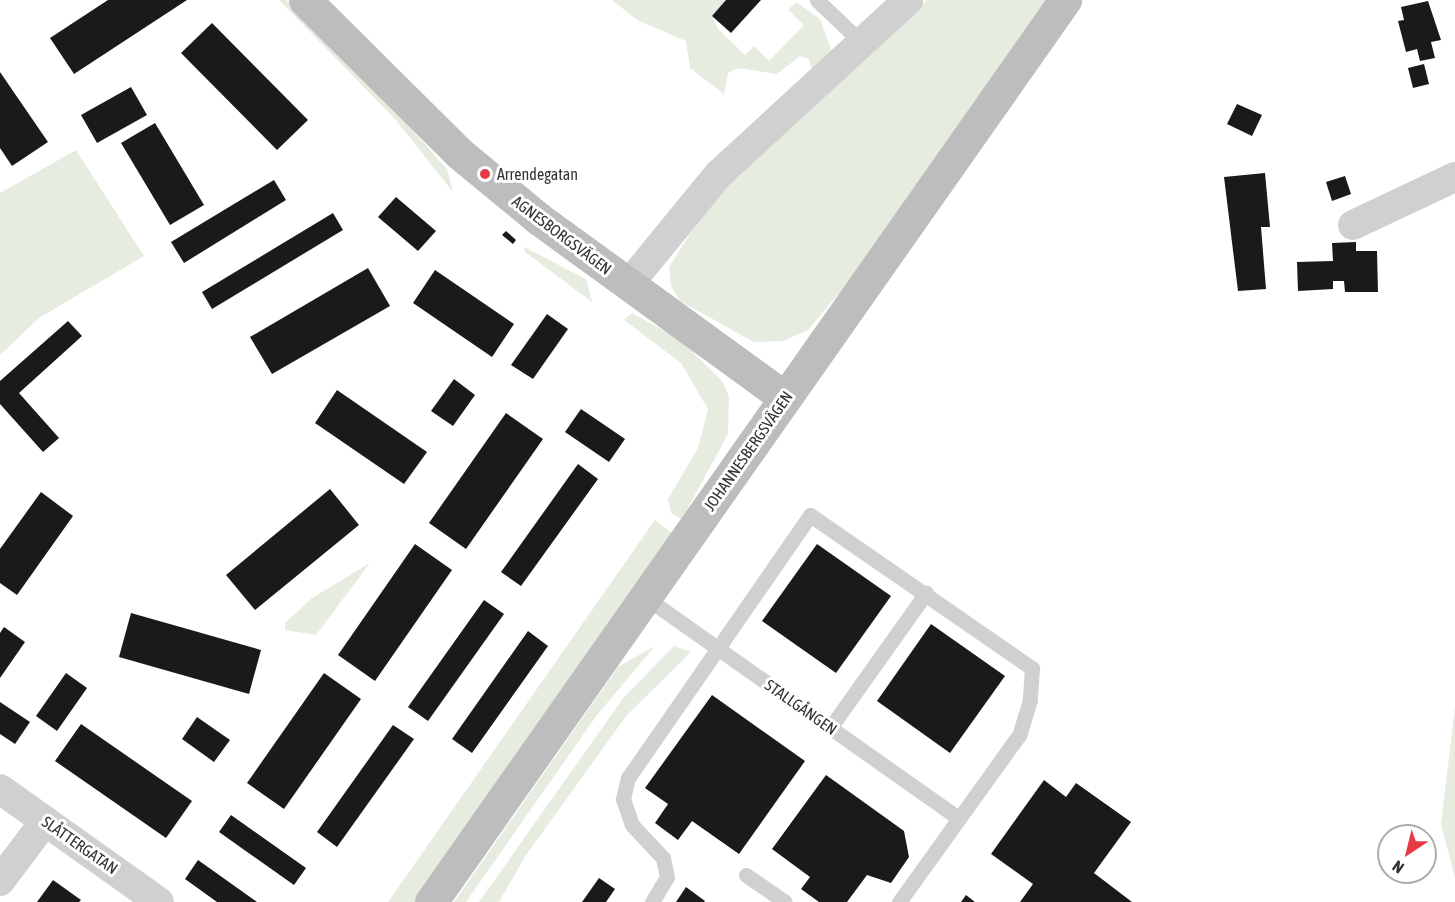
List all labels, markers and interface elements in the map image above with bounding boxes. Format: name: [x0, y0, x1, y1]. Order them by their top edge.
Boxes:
place label: Arrendegatan: [497, 164, 578, 184]
marker: Arrendegatan: [478, 167, 492, 181]
street label: AGNESBORGSVÄGEN: [509, 191, 615, 279]
street label: JOHANNESBERGSVÄGEN: [700, 388, 796, 514]
street label: STALLGÅNGEN: [761, 675, 841, 739]
street label: SLÅTTERGATAN: [38, 812, 122, 878]
north arrow: [1377, 824, 1437, 884]
text: N: [1389, 857, 1407, 877]

